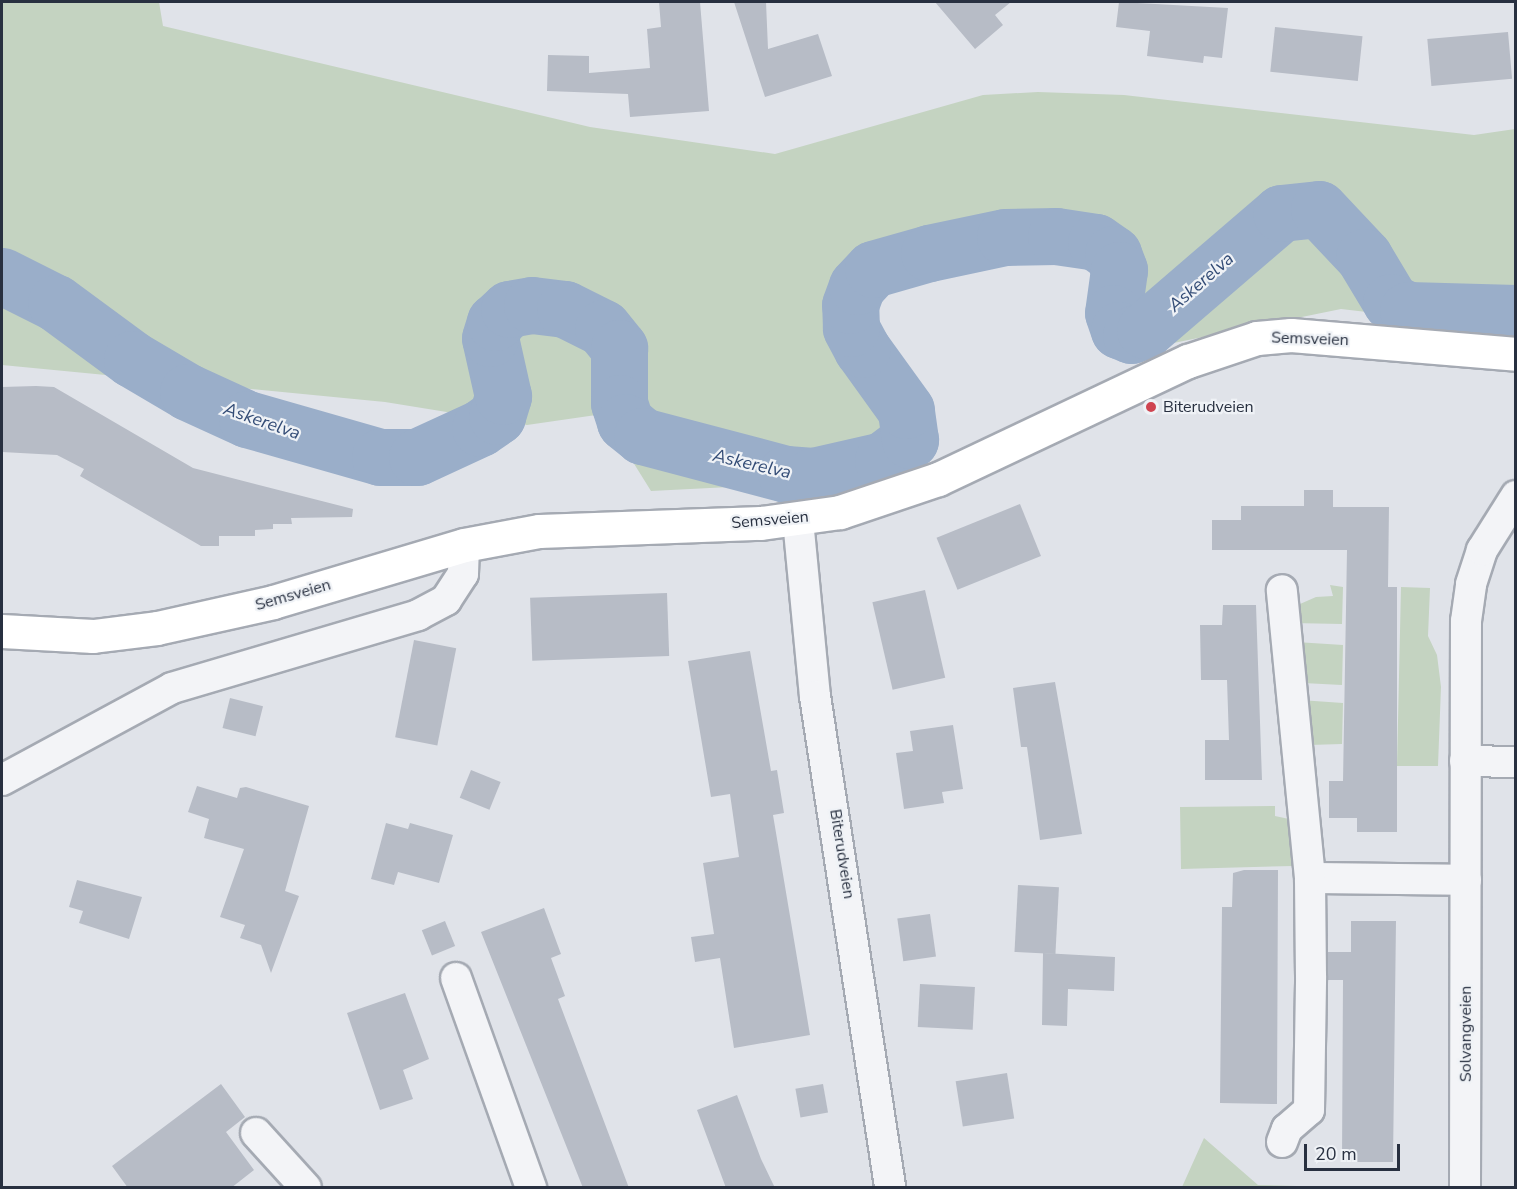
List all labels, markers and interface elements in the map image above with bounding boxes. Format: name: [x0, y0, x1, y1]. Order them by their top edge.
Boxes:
water label: Askerelva: [1164, 248, 1238, 316]
street label: Semsveien: [1271, 328, 1349, 350]
place label: Biterudveien: [1163, 397, 1254, 417]
water label: Askerelva: [221, 398, 303, 444]
marker: Biterudveien: [1144, 400, 1158, 414]
water label: Askerelva: [711, 445, 793, 483]
street label: Semsveien: [731, 507, 809, 533]
street label: Semsveien: [253, 575, 333, 615]
street label: Biterudveien: [825, 808, 859, 900]
street label: Solvangveien: [1456, 986, 1476, 1082]
scale bar: [1307, 1132, 1403, 1170]
text: 20 m: [1315, 1142, 1357, 1166]

